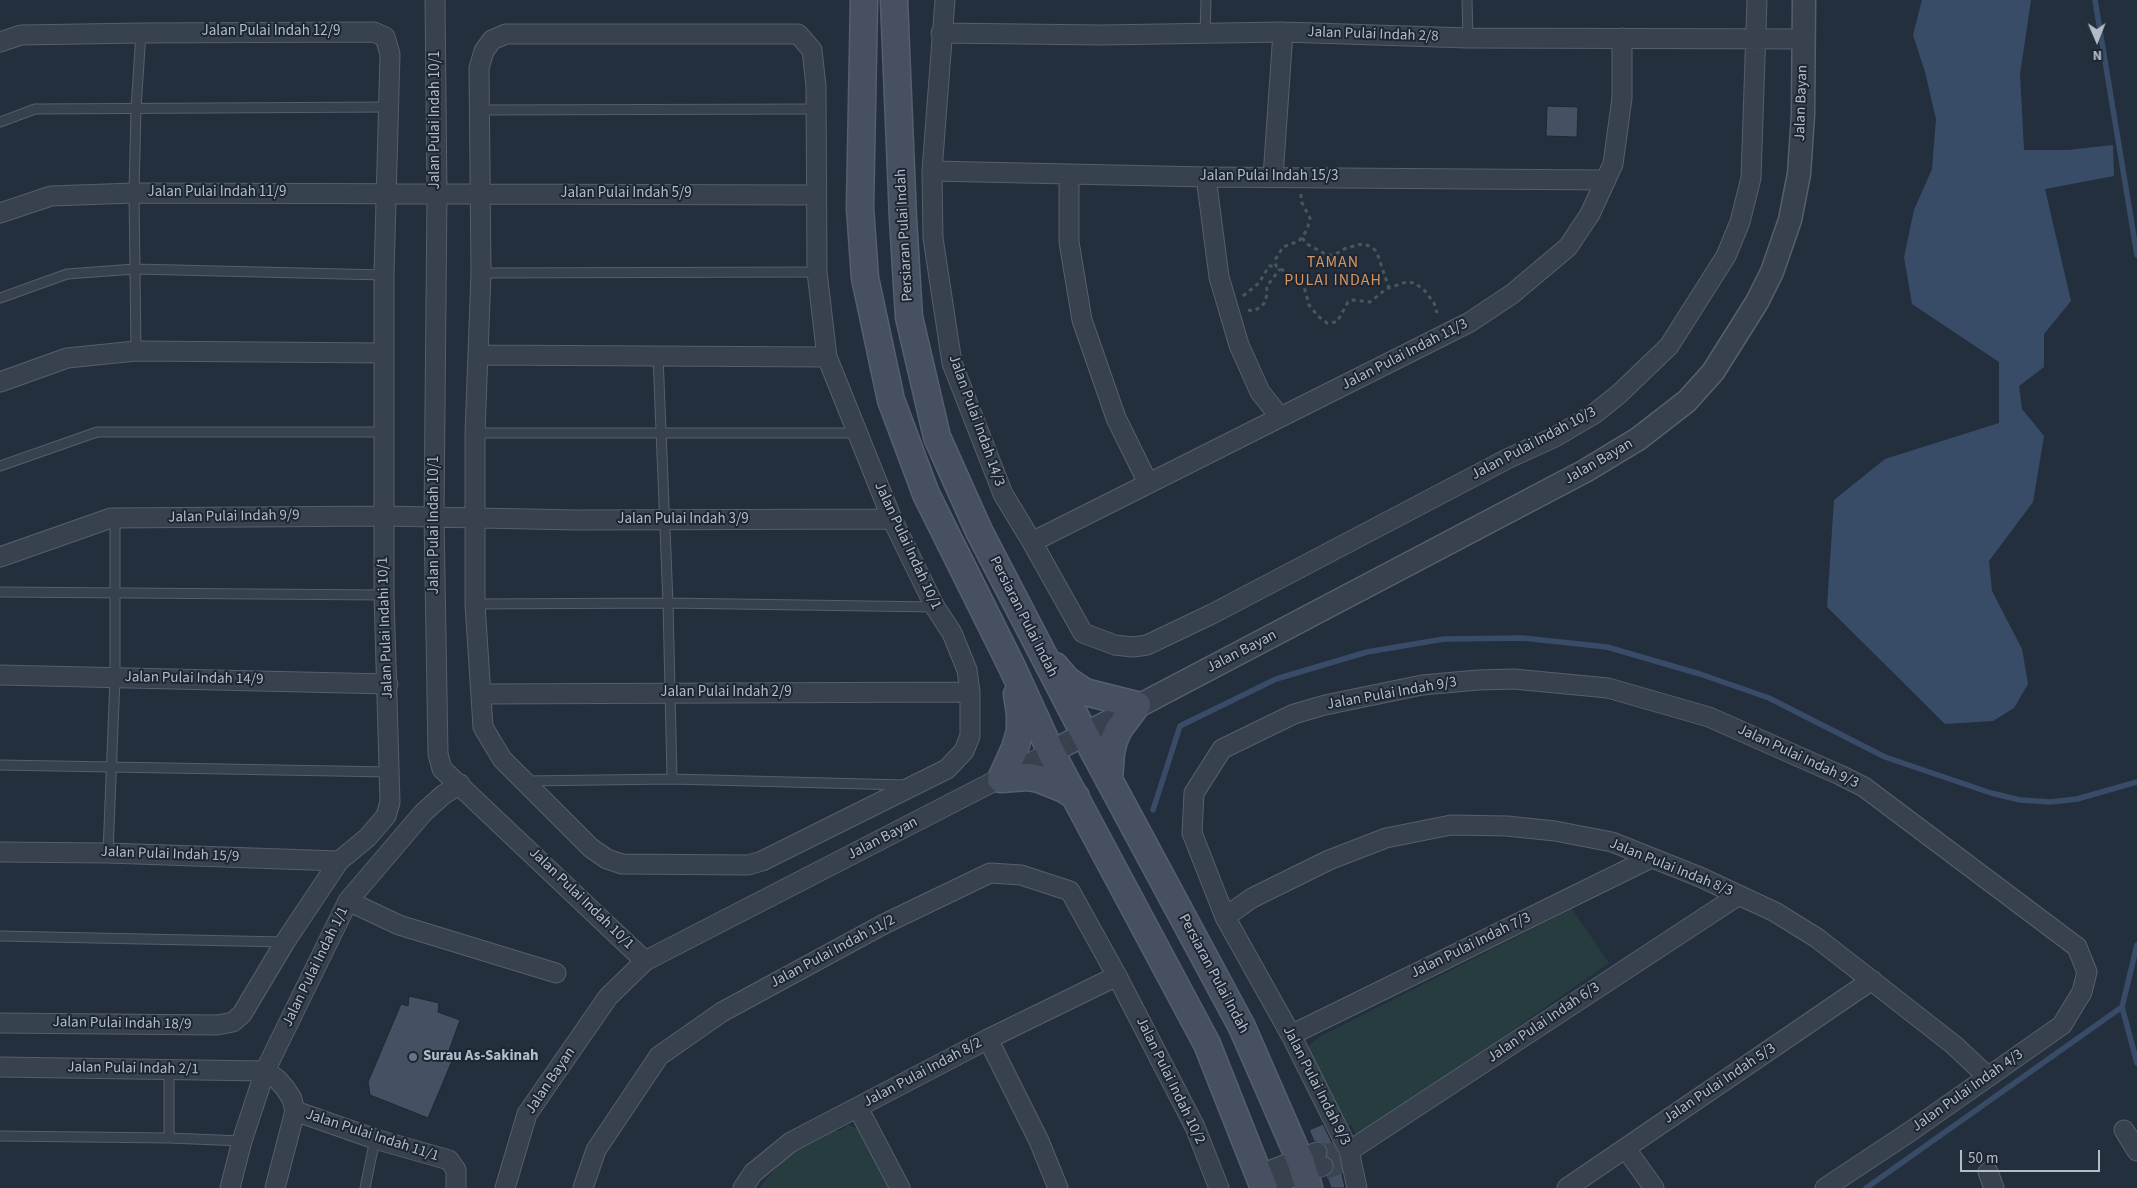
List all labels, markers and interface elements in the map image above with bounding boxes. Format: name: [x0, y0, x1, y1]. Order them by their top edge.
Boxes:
north arrow: [2072, 15, 2122, 65]
street label: Jalan Pulai Indah 12/9: [202, 23, 340, 41]
street label: Jalan Pulai Indah 2/8: [1307, 24, 1439, 46]
text: N: [2092, 45, 2102, 65]
street label: Jalan Pulai Indah 10/1: [427, 51, 445, 189]
street label: Jalan Bayan: [1792, 65, 1812, 141]
street label: Persiaran Pulai Indah: [893, 168, 917, 302]
street label: Jalan Pulai Indah 15/3: [1200, 168, 1338, 186]
street label: Jalan Pulai Indah 11/9: [148, 184, 286, 202]
street label: Jalan Pulai Indah 5/9: [560, 185, 692, 203]
district label: TAMAN PULAI INDAH: [1283, 253, 1383, 291]
street label: Jalan Pulai Indah 11/3: [1339, 315, 1471, 395]
street label: Jalan Pulai Indah 14/3: [944, 353, 1008, 489]
street label: Jalan Pulai Indah 10/3: [1468, 403, 1600, 485]
street label: Jalan Bayan: [1562, 435, 1636, 489]
street label: Jalan Pulai Indah 10/1: [426, 456, 444, 594]
street label: Jalan Pulai Indah 10/1: [869, 479, 945, 613]
street label: Jalan Pulai Indah 9/9: [168, 507, 300, 527]
street label: Jalan Pulai Indah 3/9: [617, 511, 749, 529]
street label: Persiaran Pulai Indah: [985, 554, 1061, 680]
street label: Jalan Pulai Indahi 10/1: [375, 556, 397, 700]
street label: Jalan Bayan: [1204, 627, 1280, 677]
street label: Jalan Pulai Indah 14/9: [124, 669, 264, 689]
street label: Jalan Pulai Indah 9/3: [1326, 674, 1458, 714]
street label: Jalan Pulai Indah 2/9: [660, 684, 792, 702]
street label: Jalan Pulai Indah 9/3: [1735, 721, 1861, 793]
street label: Jalan Bayan: [845, 814, 921, 864]
street label: Jalan Pulai Indah 8/3: [1607, 835, 1735, 901]
street label: Jalan Pulai Indah 15/9: [100, 844, 240, 866]
street label: Jalan Pulai Indah 10/1: [525, 844, 637, 954]
street label: Jalan Pulai Indah 1/1: [279, 904, 353, 1030]
street label: Jalan Pulai Indah 7/3: [1408, 909, 1534, 983]
street label: Jalan Pulai Indah 11/2: [767, 911, 899, 993]
street label: Persiaran Pulai Indah: [1174, 911, 1252, 1037]
street label: Jalan Pulai Indah 6/3: [1484, 979, 1604, 1067]
street label: Jalan Pulai Indah 18/9: [52, 1014, 192, 1034]
street label: Jalan Pulai Indah 10/2: [1131, 1015, 1209, 1147]
street label: Jalan Pulai Indah 9/3: [1278, 1023, 1354, 1149]
street label: Jalan Pulai Indah 8/2: [861, 1034, 985, 1112]
street label: Jalan Pulai Indah 5/3: [1660, 1040, 1780, 1128]
street label: Jalan Bayan: [522, 1044, 580, 1118]
street label: Jalan Pulai Indah 4/3: [1909, 1046, 2027, 1136]
place label: Surau As-Sakinah: [423, 1048, 539, 1066]
marker: Surau As-Sakinah: [407, 1051, 419, 1063]
street label: Jalan Pulai Indah 2/1: [67, 1059, 199, 1079]
street label: Jalan Pulai Indah 11/1: [303, 1106, 441, 1166]
scale bar: [1962, 1140, 2102, 1172]
text: 50 m: [1968, 1148, 1998, 1169]

